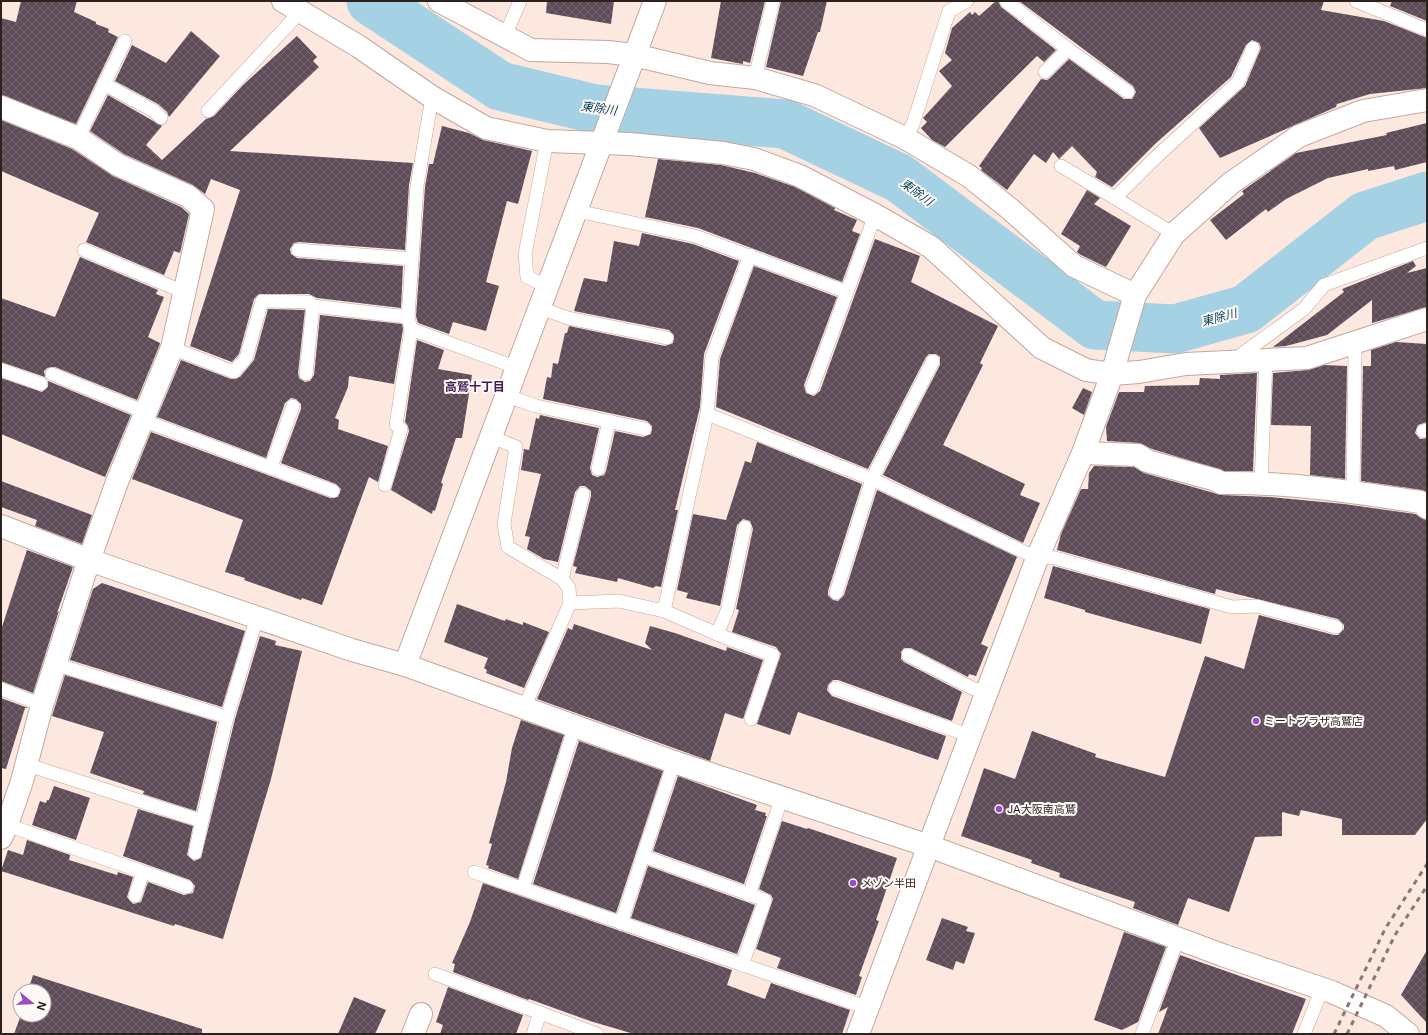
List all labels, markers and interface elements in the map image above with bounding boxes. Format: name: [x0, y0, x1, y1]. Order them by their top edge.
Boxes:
water label: 東除川: [580, 98, 620, 118]
water label: 東除川: [898, 175, 938, 210]
water label: 東除川: [1200, 305, 1240, 329]
district label: 高鷲十丁目: [445, 379, 505, 394]
place label: ミートプラザ高鷲店: [1264, 714, 1363, 728]
marker: ミートプラザ高鷲店: [1251, 716, 1261, 726]
place label: JA大阪南高鷲: [1007, 802, 1076, 816]
marker: JA大阪南高鷲: [994, 804, 1004, 814]
place label: メゾン半田: [861, 876, 916, 890]
marker: メゾン半田: [848, 878, 858, 888]
north arrow: [12, 983, 52, 1023]
text: N: [34, 1000, 49, 1012]

